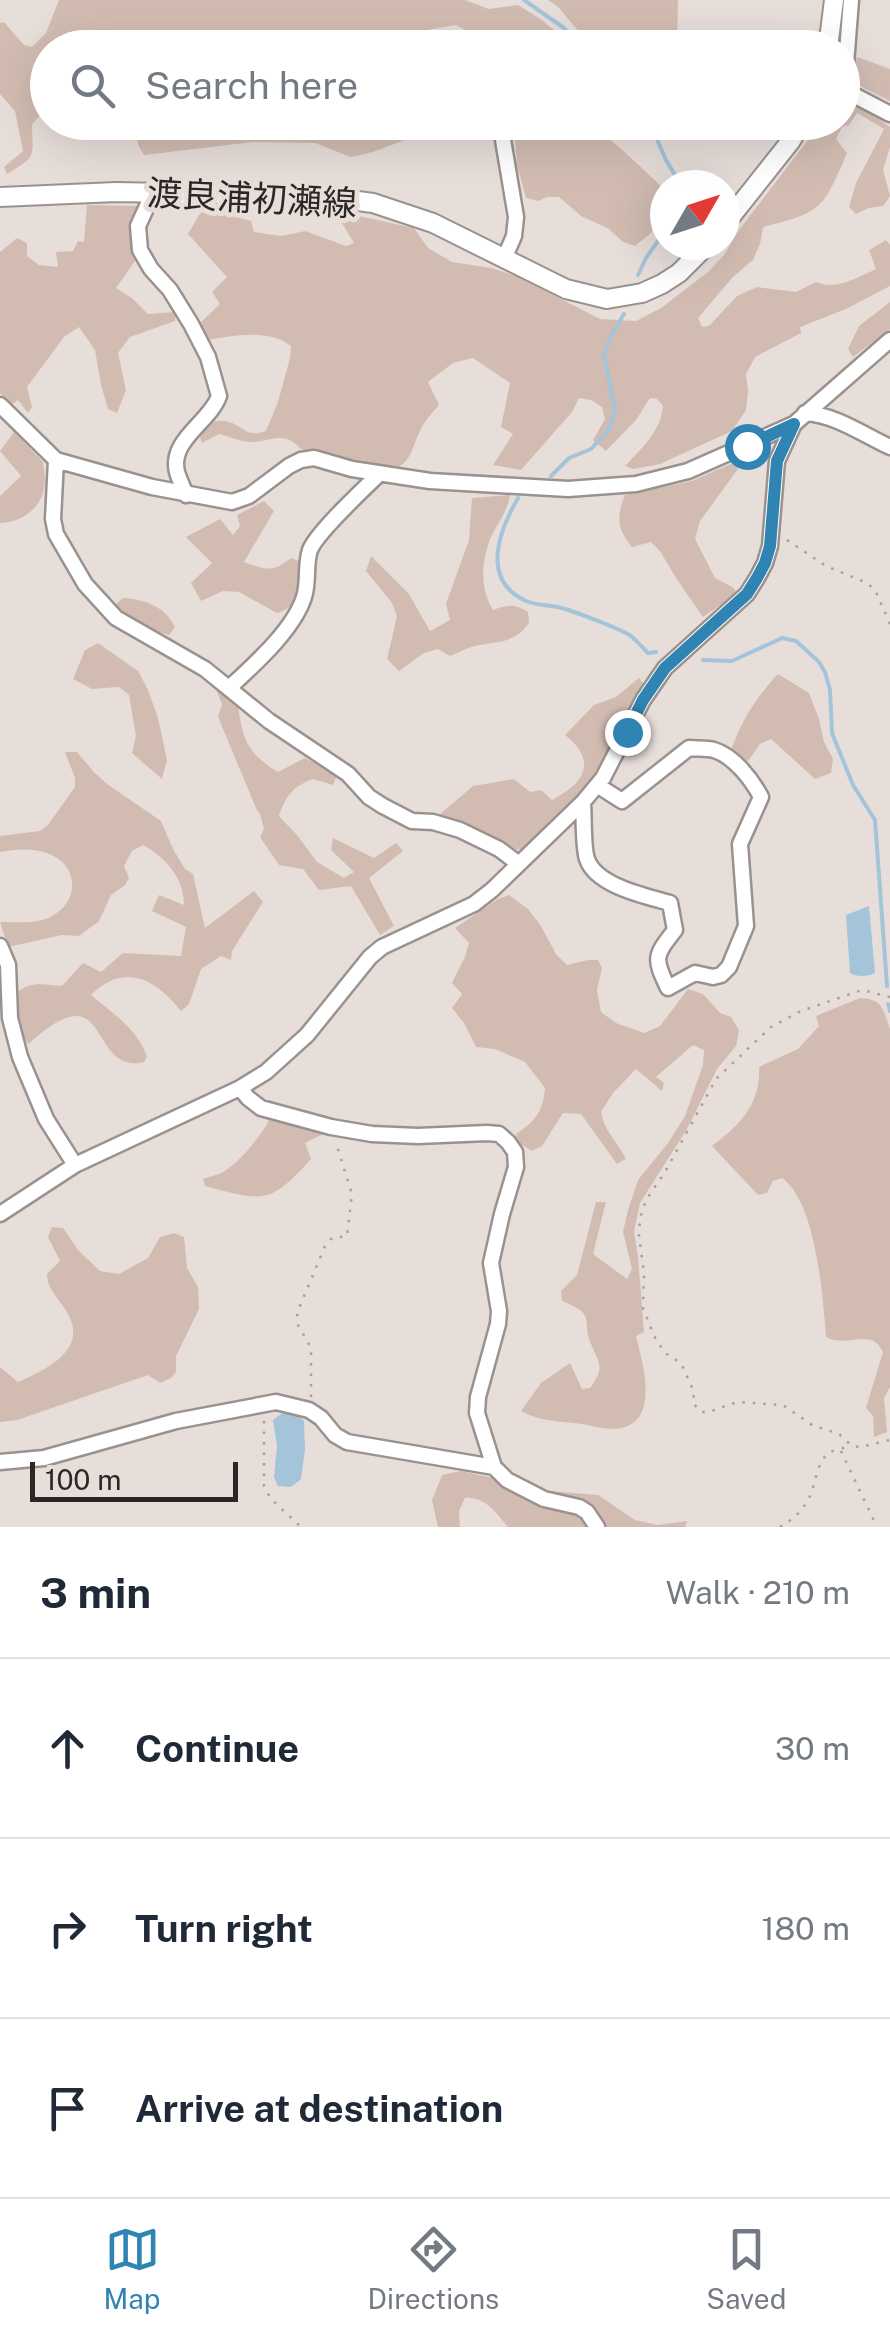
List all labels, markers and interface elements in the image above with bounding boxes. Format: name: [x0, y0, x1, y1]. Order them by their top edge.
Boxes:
search box: [30, 30, 860, 140]
icon: search: [65, 58, 120, 113]
text: Search here: [145, 63, 358, 108]
north arrow: [650, 170, 740, 260]
street label: 渡良浦初瀬線: [146, 172, 358, 224]
route start: [725, 424, 771, 470]
route end: [605, 710, 651, 756]
scale bar: [30, 1457, 238, 1502]
text: 100 m: [45, 1463, 122, 1496]
text: 3 min: [40, 1568, 151, 1617]
text: Walk · 210 m: [666, 1574, 850, 1611]
icon: ahead: [40, 1721, 95, 1776]
text: Continue: [135, 1726, 299, 1771]
text: 30 m: [775, 1730, 850, 1767]
icon: right: [40, 1901, 95, 1956]
text: Turn right: [135, 1906, 313, 1951]
text: 180 m: [761, 1910, 850, 1947]
icon: arrive: [40, 2081, 95, 2136]
text: Arrive at destination: [135, 2086, 503, 2131]
tab: Map: [104, 2222, 160, 2315]
tab: Directions: [368, 2222, 499, 2315]
tab: Saved: [706, 2222, 786, 2315]

